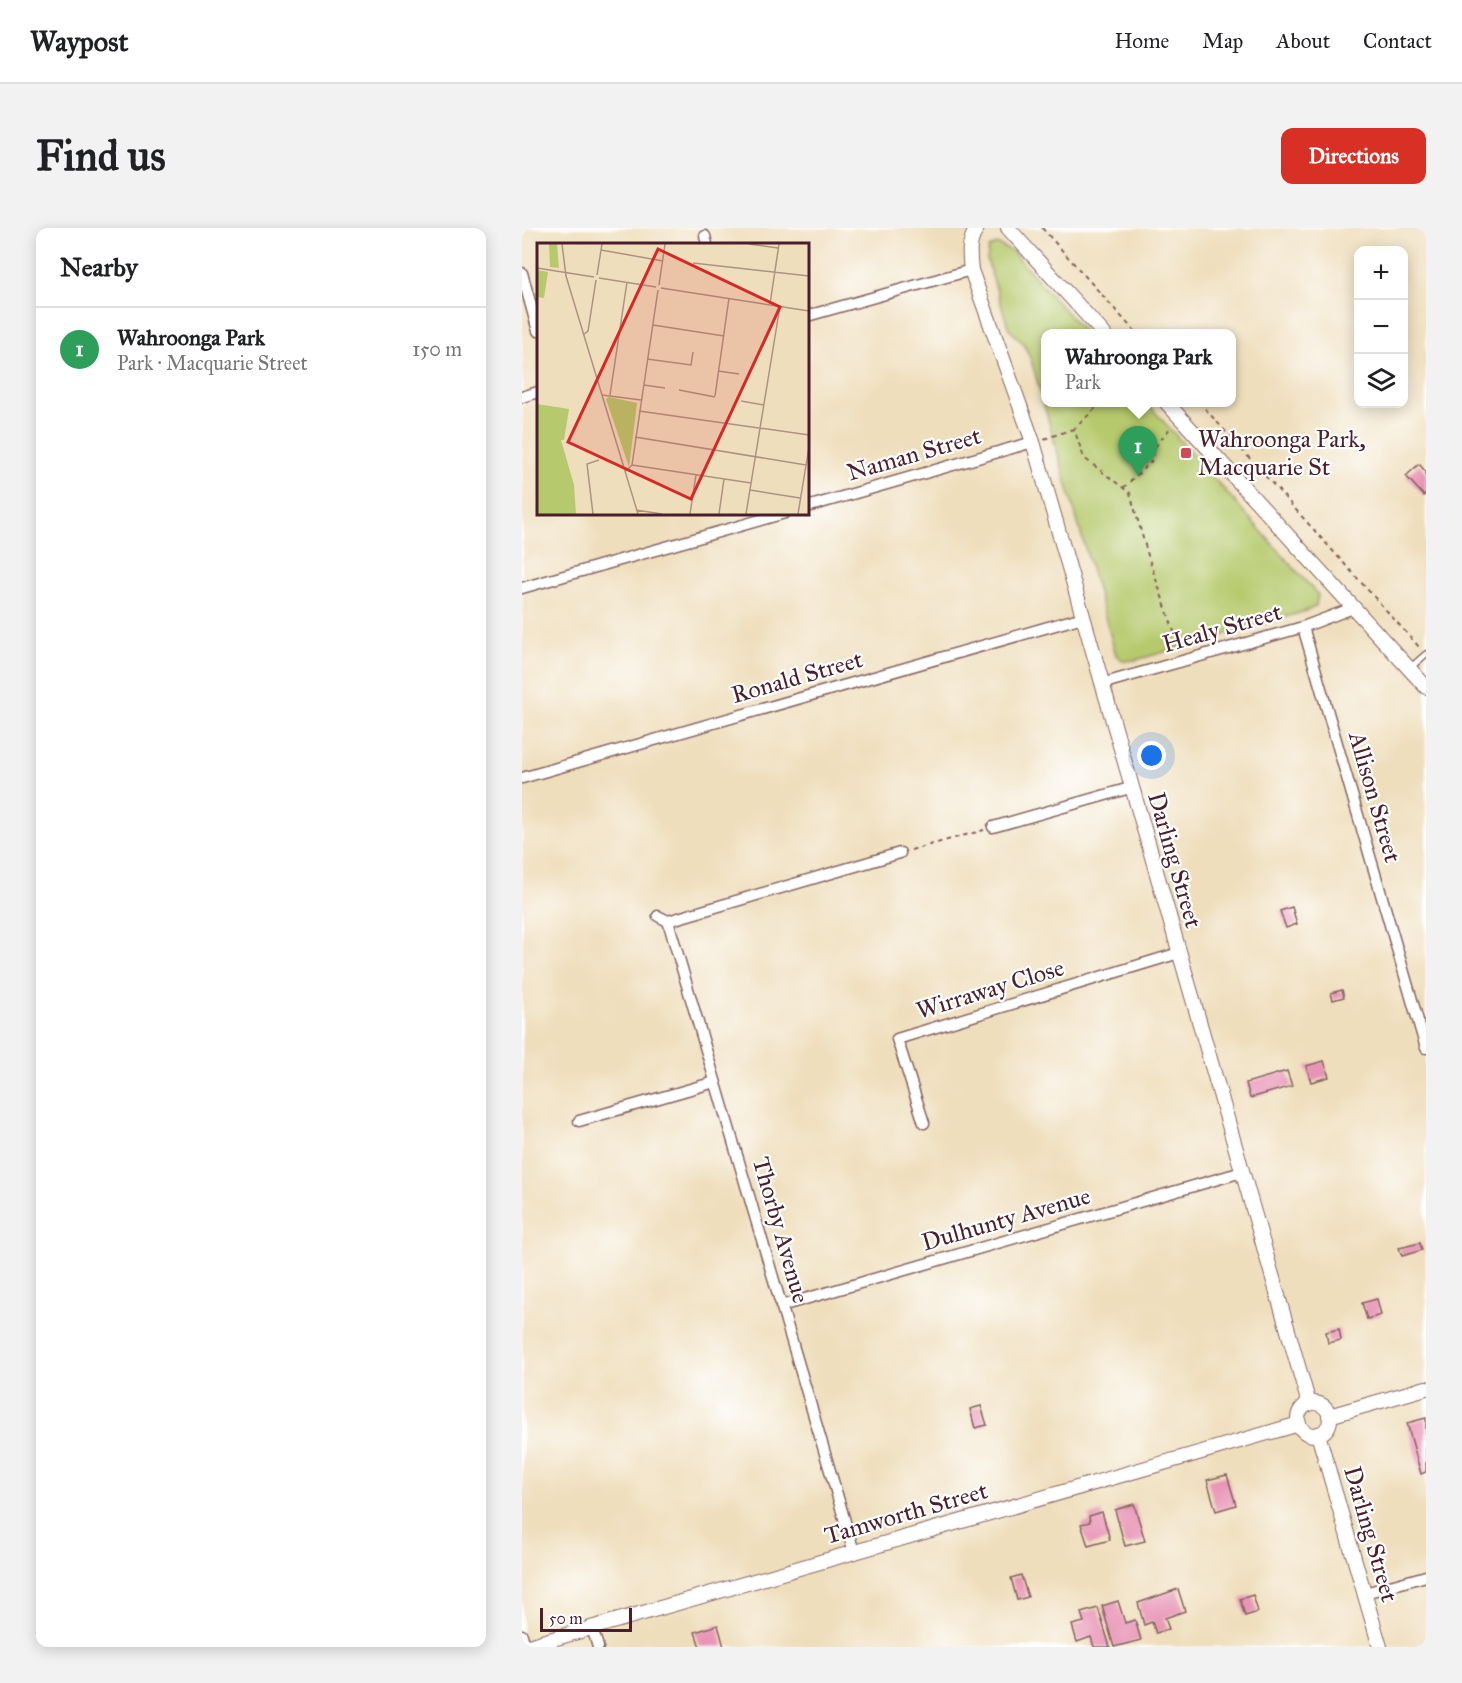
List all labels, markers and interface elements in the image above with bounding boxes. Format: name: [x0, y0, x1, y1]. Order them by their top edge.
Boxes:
text: Waypost: [30, 24, 128, 59]
text: Home: [1114, 28, 1169, 54]
text: Map: [1202, 28, 1243, 54]
text: About: [1276, 28, 1330, 54]
text: Contact: [1363, 28, 1432, 54]
button: Directions: [1281, 128, 1426, 184]
text: Find us: [36, 130, 166, 182]
inset map: [537, 243, 808, 514]
map controls: [1354, 246, 1408, 408]
button: +: [1354, 246, 1408, 300]
text: Nearby: [60, 251, 138, 283]
button: −: [1354, 300, 1408, 354]
text: Wahroonga Park: [117, 324, 265, 351]
popup: [1041, 329, 1236, 407]
text: 1: [76, 337, 83, 361]
text: 150 m: [412, 337, 462, 361]
text: Wahroonga Park: [1065, 343, 1212, 370]
text: Park · Macquarie Street: [117, 351, 308, 375]
button: layers: [1354, 354, 1408, 408]
text: Park: [1065, 370, 1101, 394]
street label: Naman Street: [844, 420, 985, 487]
place label: Wahroonga Park, Macquarie St: [1198, 424, 1366, 482]
pin: 1: [1118, 426, 1158, 476]
marker: Wahroonga Park, Macquarie St: [1179, 446, 1193, 460]
street label: Healy Street: [1159, 597, 1286, 659]
street label: Ronald Street: [728, 644, 867, 710]
street label: Allison Street: [1342, 727, 1408, 866]
your location: [1137, 741, 1166, 770]
street label: Darling Street: [1141, 789, 1209, 932]
street label: Wirraway Close: [912, 952, 1068, 1026]
street label: Thorby Avenue: [746, 1153, 816, 1307]
street label: Dulhunty Avenue: [918, 1181, 1094, 1257]
street label: Darling Street: [1337, 1463, 1405, 1606]
street label: Tamworth Street: [821, 1475, 992, 1551]
scale bar: [540, 1605, 632, 1632]
text: 50 m: [549, 1609, 583, 1628]

